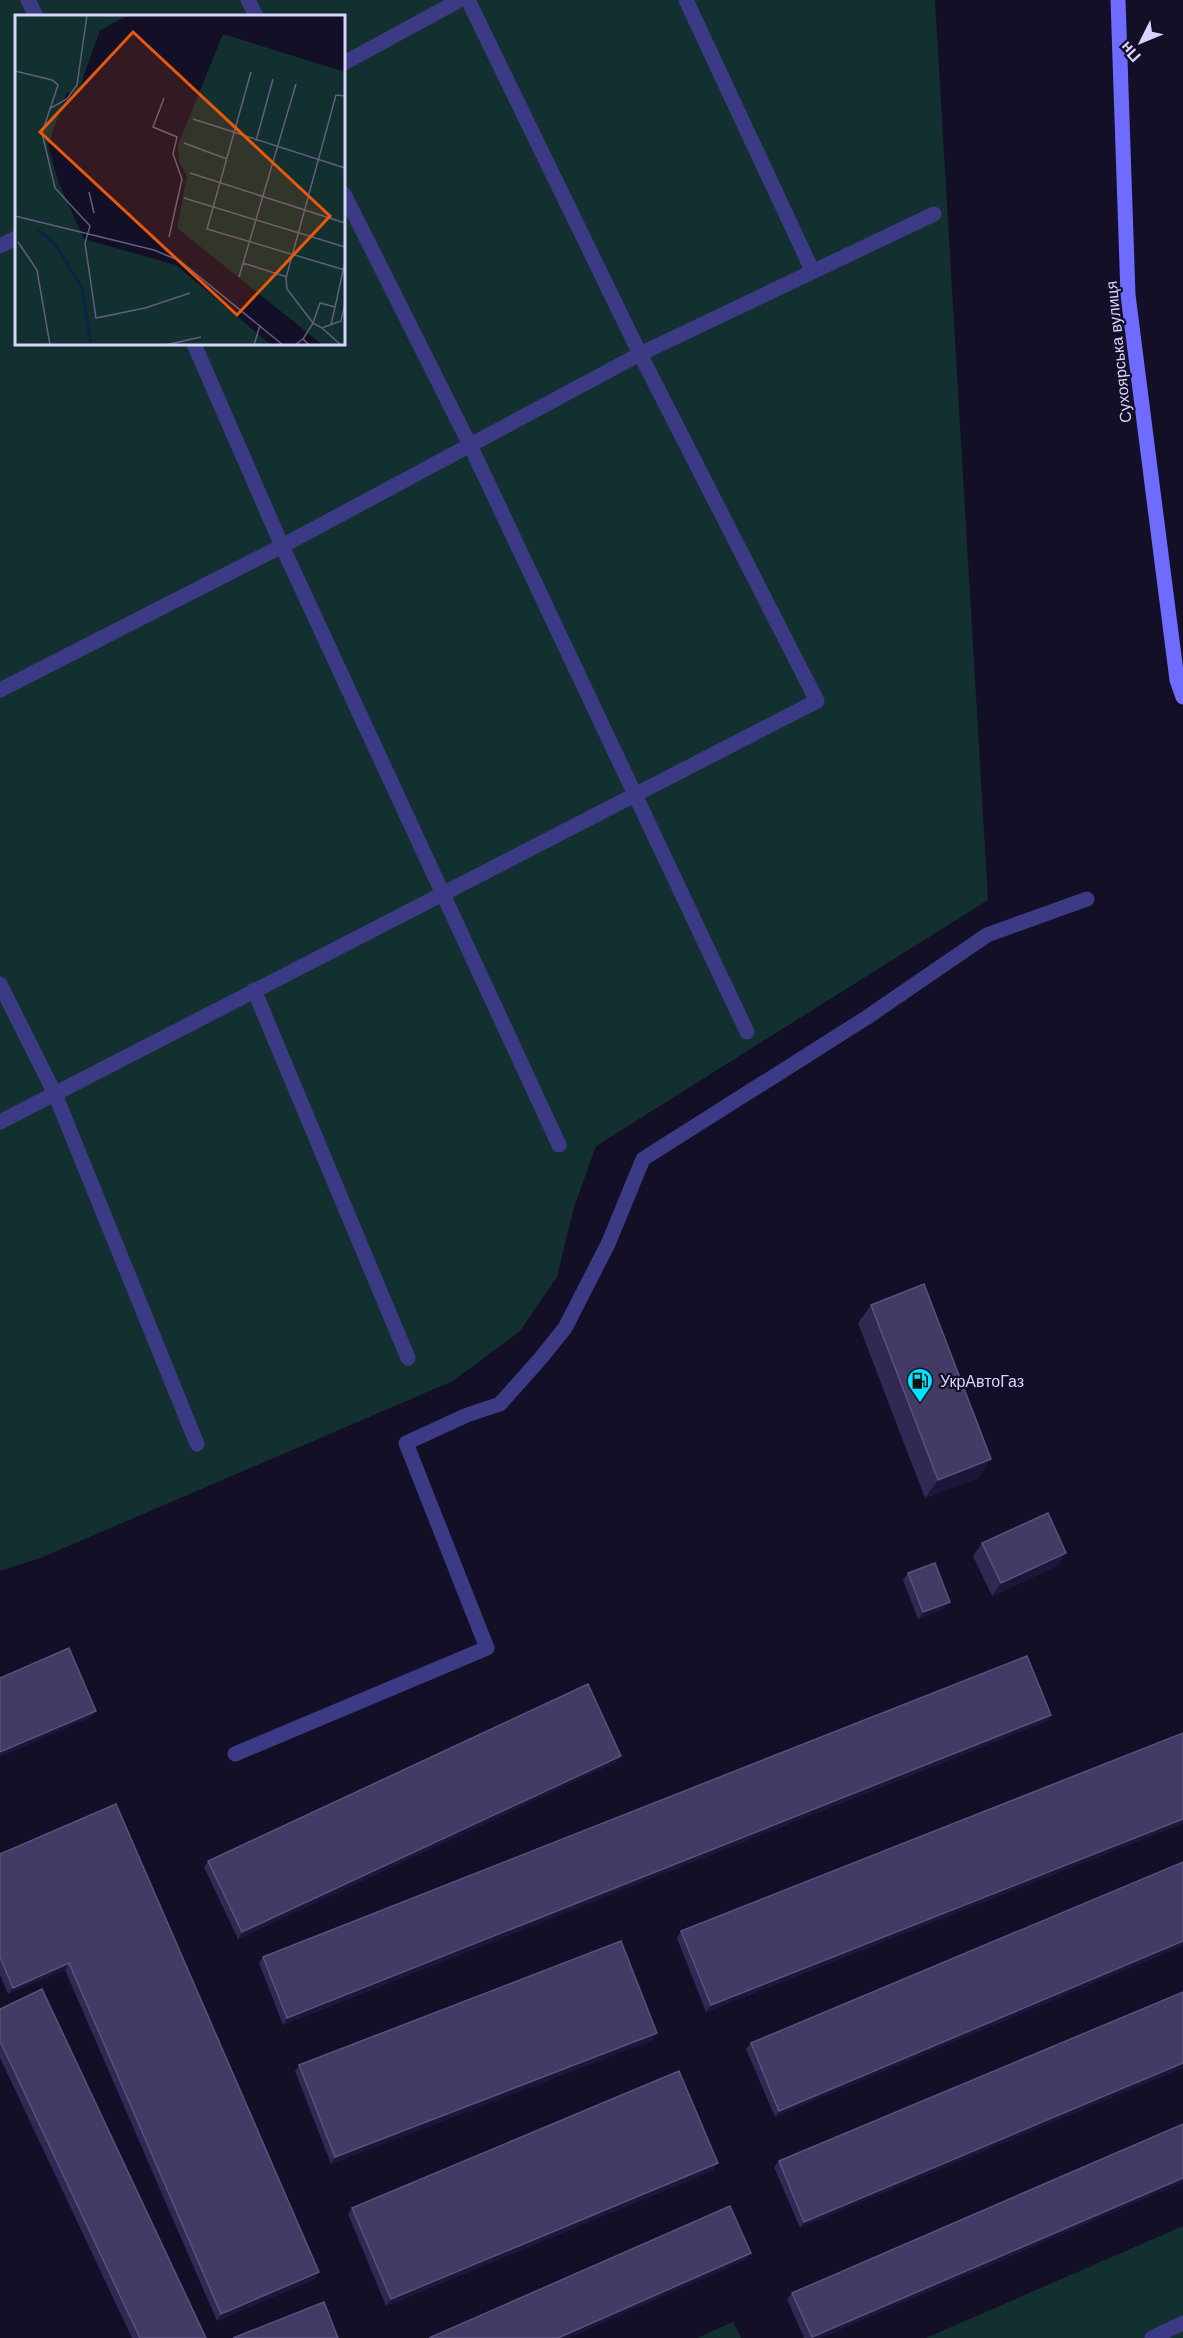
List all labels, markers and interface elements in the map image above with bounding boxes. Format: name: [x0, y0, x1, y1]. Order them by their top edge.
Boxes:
north arrow: [1111, 12, 1171, 72]
inset map: [15, 15, 345, 345]
text: Пн: [1115, 37, 1145, 67]
street label: Сухоярська вулиця: [1101, 280, 1136, 424]
fuel station icon: УкрАвтоГаз: [905, 1366, 935, 1404]
place label: УкрАвтоГаз: [940, 1371, 1024, 1392]

